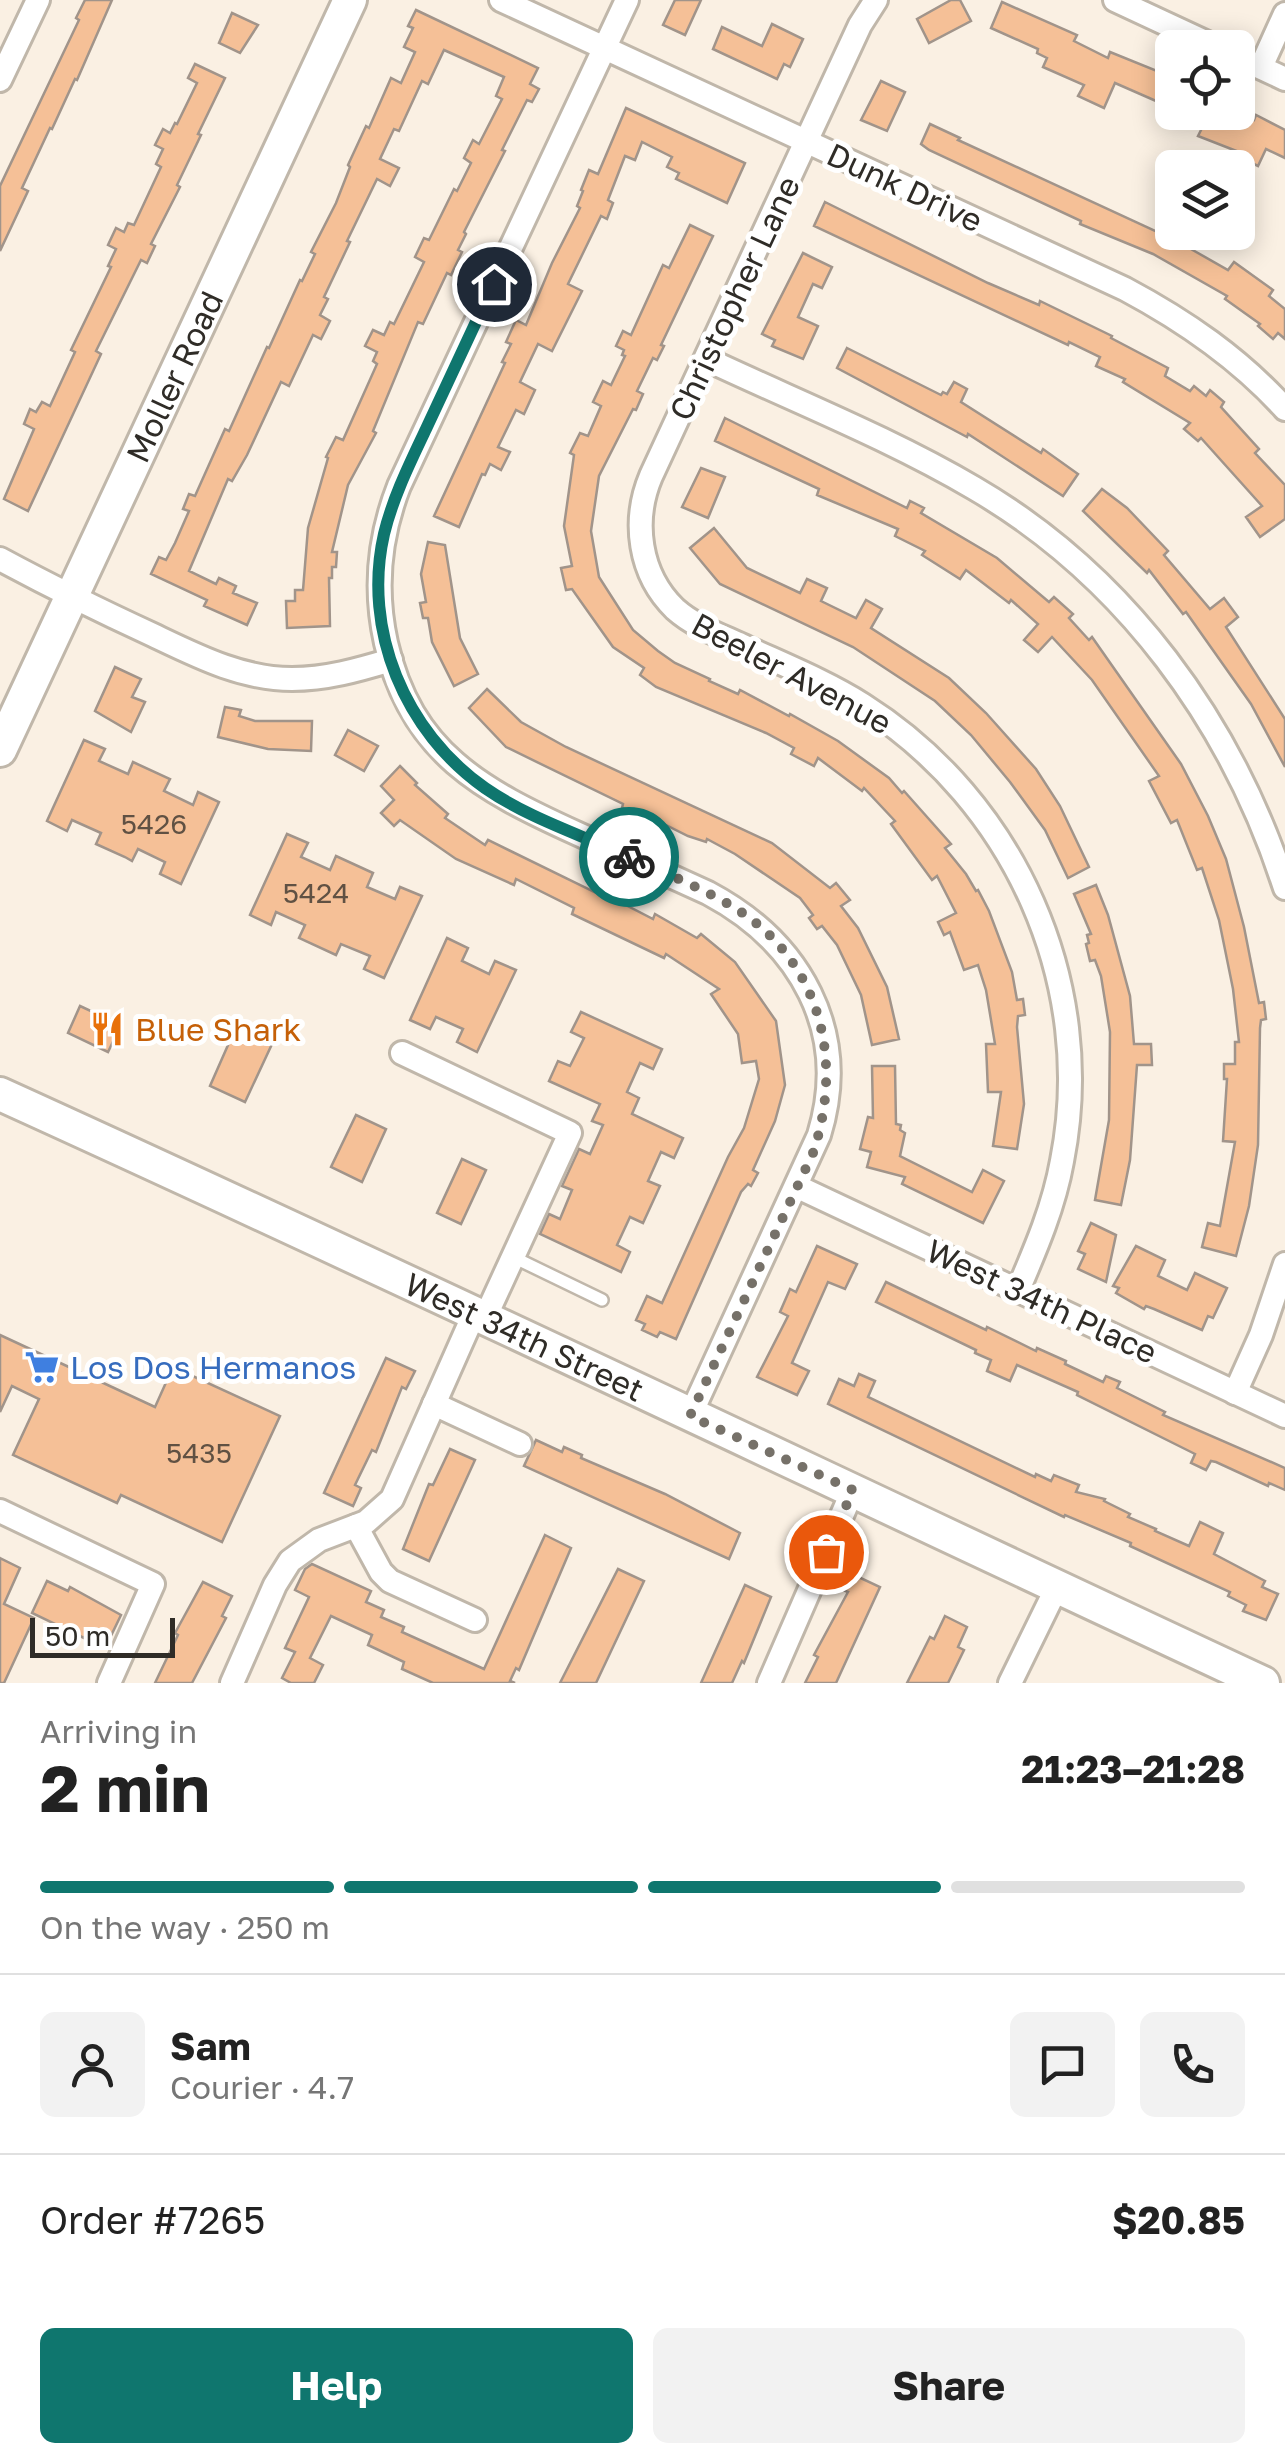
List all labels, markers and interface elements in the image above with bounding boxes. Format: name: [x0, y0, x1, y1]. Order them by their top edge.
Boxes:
map controls: [1155, 30, 1255, 250]
button: locate: [1155, 30, 1255, 130]
street label: Dunk Drive: [821, 135, 989, 239]
button: layers: [1155, 150, 1255, 250]
street label: Christopher Lane: [661, 170, 807, 426]
pin: [452, 242, 537, 327]
icon: home: [467, 257, 522, 312]
street label: Moller Road: [118, 285, 230, 468]
street label: Beeler Avenue: [686, 604, 898, 742]
house number: 5426: [121, 807, 187, 840]
courier: [579, 807, 679, 907]
icon: bike: [602, 830, 657, 885]
house number: 5424: [283, 876, 349, 909]
restaurant icon: Blue Shark: [88, 1010, 126, 1048]
place label: Blue Shark: [135, 1010, 301, 1048]
street label: West 34th Place: [921, 1231, 1163, 1371]
street label: West 34th Street: [399, 1264, 650, 1409]
supermarket icon: Los Dos Hermanos: [23, 1348, 61, 1386]
place label: Los Dos Hermanos: [70, 1348, 356, 1386]
house number: 5435: [166, 1436, 232, 1469]
pin: [784, 1510, 869, 1595]
icon: bag: [799, 1525, 854, 1580]
scale bar: [30, 1613, 175, 1658]
text: 50 m: [45, 1619, 110, 1652]
text: Arriving in: [40, 1712, 197, 1750]
text: 21:23–21:28: [1021, 1746, 1245, 1791]
text: 2 min: [40, 1748, 210, 1826]
text: On the way · 250 m: [40, 1908, 330, 1946]
button: person: [40, 2012, 145, 2117]
button: chat: [1010, 2012, 1115, 2117]
button: phone: [1140, 2012, 1245, 2117]
text: Sam: [170, 2023, 251, 2068]
text: Courier · 4.7: [170, 2068, 354, 2106]
text: Order #7265: [40, 2197, 265, 2242]
text: $20.85: [1112, 2197, 1245, 2242]
button: Help: [40, 2328, 633, 2443]
button: Share: [653, 2328, 1245, 2443]

